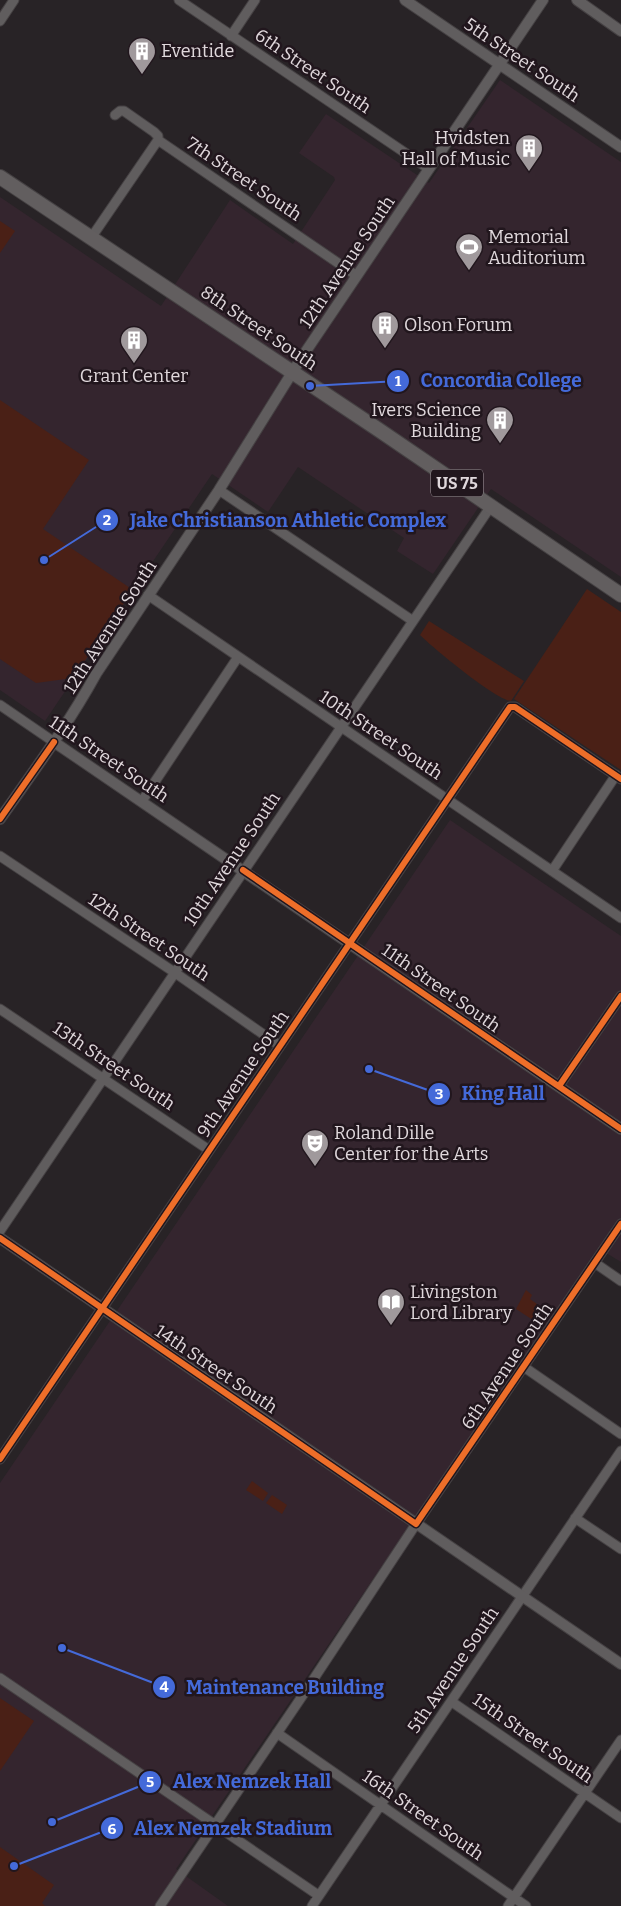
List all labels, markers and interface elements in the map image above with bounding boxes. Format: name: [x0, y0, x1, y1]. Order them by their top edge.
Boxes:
street label: 5th Street South: [460, 13, 584, 107]
street label: 6th Street South: [251, 24, 375, 118]
building icon: Eventide: [127, 36, 157, 75]
place label: Eventide: [161, 40, 234, 62]
place label: Hvidsten Hall of Music: [402, 127, 511, 170]
street label: 7th Street South: [182, 132, 306, 226]
building icon: Hvidsten Hall of Music: [514, 133, 544, 172]
street label: 12th Avenue South: [295, 192, 399, 332]
place label: Memorial Auditorium: [488, 226, 585, 269]
sports icon: Memorial Auditorium: [454, 232, 484, 271]
street label: 8th Street South: [197, 281, 321, 375]
building icon: Olson Forum: [370, 310, 400, 349]
place label: Olson Forum: [404, 314, 512, 336]
building icon: Grant Center: [119, 325, 149, 364]
callout: Concordia College: [386, 364, 592, 398]
place label: Grant Center: [80, 365, 188, 387]
text: Concordia College: [420, 369, 582, 392]
text: 1: [395, 372, 402, 390]
place label: Ivers Science Building: [371, 399, 481, 442]
building icon: Ivers Science Building: [485, 405, 515, 444]
road number: US 75: [431, 469, 483, 496]
callout: Jake Christianson Athletic Complex: [95, 503, 456, 537]
text: Jake Christianson Athletic Complex: [129, 509, 446, 532]
text: 2: [103, 511, 111, 529]
street label: 12th Avenue South: [59, 556, 161, 698]
street label: 10th Street South: [315, 686, 447, 784]
street label: 11th Street South: [45, 711, 173, 807]
street label: 10th Avenue South: [179, 788, 285, 930]
street label: 12th Street South: [84, 888, 214, 986]
street label: 11th Street South: [377, 939, 505, 1037]
street label: 9th Avenue South: [192, 1006, 294, 1142]
street label: 13th Street South: [49, 1017, 179, 1115]
callout: King Hall: [427, 1077, 555, 1111]
text: King Hall: [461, 1082, 545, 1105]
text: 3: [435, 1085, 443, 1103]
place label: Roland Dille Center for the Arts: [334, 1122, 488, 1165]
theatre icon: Roland Dille Center for the Arts: [300, 1128, 330, 1167]
place label: Livingston Lord Library: [410, 1281, 513, 1324]
library icon: Livingston Lord Library: [376, 1287, 406, 1326]
street label: 6th Avenue South: [456, 1298, 558, 1434]
street label: 14th Street South: [151, 1320, 281, 1418]
street label: 5th Avenue South: [403, 1603, 503, 1737]
callout: Maintenance Building: [151, 1670, 394, 1704]
text: Maintenance Building: [186, 1676, 384, 1699]
text: 4: [159, 1678, 169, 1696]
street label: 15th Street South: [468, 1688, 598, 1788]
callout: Alex Nemzek Hall: [137, 1765, 341, 1799]
street label: 16th Street South: [358, 1765, 488, 1865]
text: Alex Nemzek Hall: [173, 1770, 331, 1793]
text: 5: [146, 1773, 154, 1791]
callout: Alex Nemzek Stadium: [99, 1811, 343, 1845]
text: Alex Nemzek Stadium: [134, 1817, 332, 1840]
text: 6: [108, 1820, 117, 1838]

